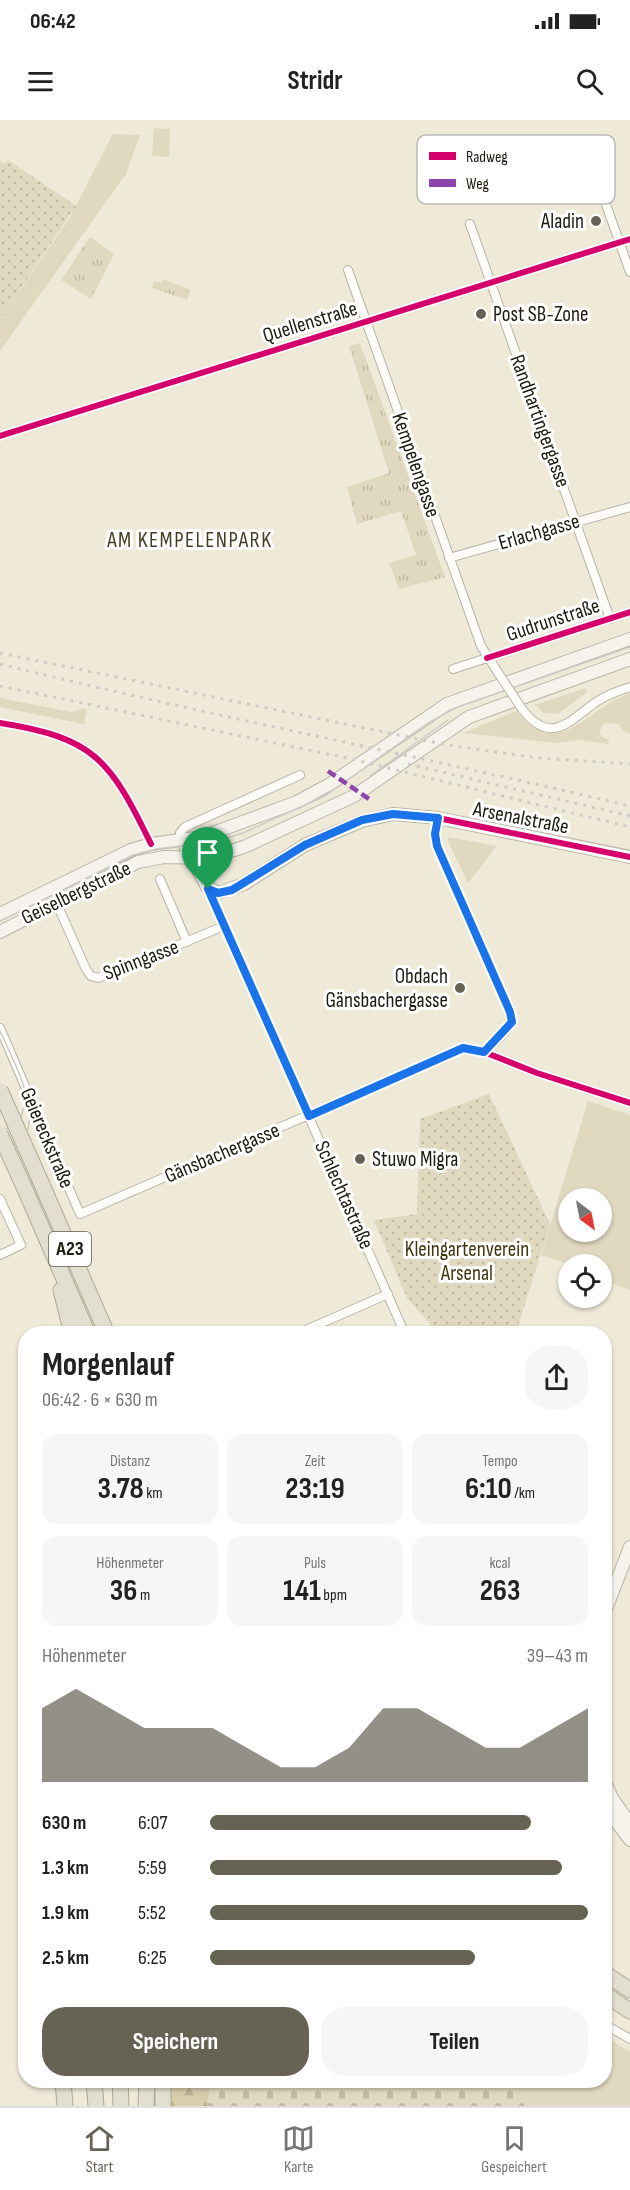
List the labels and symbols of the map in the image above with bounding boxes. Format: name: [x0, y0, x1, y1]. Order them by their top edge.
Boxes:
legend: [417, 135, 615, 204]
text: Radweg: [466, 148, 508, 167]
text: Weg: [466, 175, 489, 194]
place label: Aladin: [540, 209, 584, 234]
marker: Aladin: [589, 214, 603, 228]
street label: Quellenstraße: [260, 296, 360, 348]
place label: Post SB-Zone: [493, 302, 589, 327]
marker: Post SB-Zone: [474, 307, 488, 321]
street label: Randhartingergasse: [504, 351, 576, 491]
street label: Kempelengasse: [386, 409, 446, 521]
street label: Erlachgasse: [495, 508, 583, 556]
district label: AM KEMPELENPARK: [106, 527, 273, 554]
street label: Gudrunstraße: [503, 593, 603, 647]
street label: Arsenalstraße: [470, 796, 571, 840]
pin: [182, 827, 233, 889]
street label: Geiselbergstraße: [17, 856, 135, 930]
street label: Spinngasse: [100, 934, 182, 986]
place label: Obdach Gänsbachergasse: [325, 964, 448, 1013]
marker: Obdach Gänsbachergasse: [453, 981, 467, 995]
street label: Geiereckstraße: [15, 1084, 79, 1192]
street label: Gänsbachergasse: [161, 1118, 283, 1188]
street label: Schlechtastraße: [309, 1137, 379, 1253]
place label: Stuwo Migra: [372, 1147, 458, 1172]
marker: Stuwo Migra: [353, 1152, 367, 1166]
north arrow: [558, 1188, 612, 1242]
road number: A23: [49, 1232, 91, 1266]
park label: Kleingartenverein Arsenal: [405, 1237, 529, 1286]

